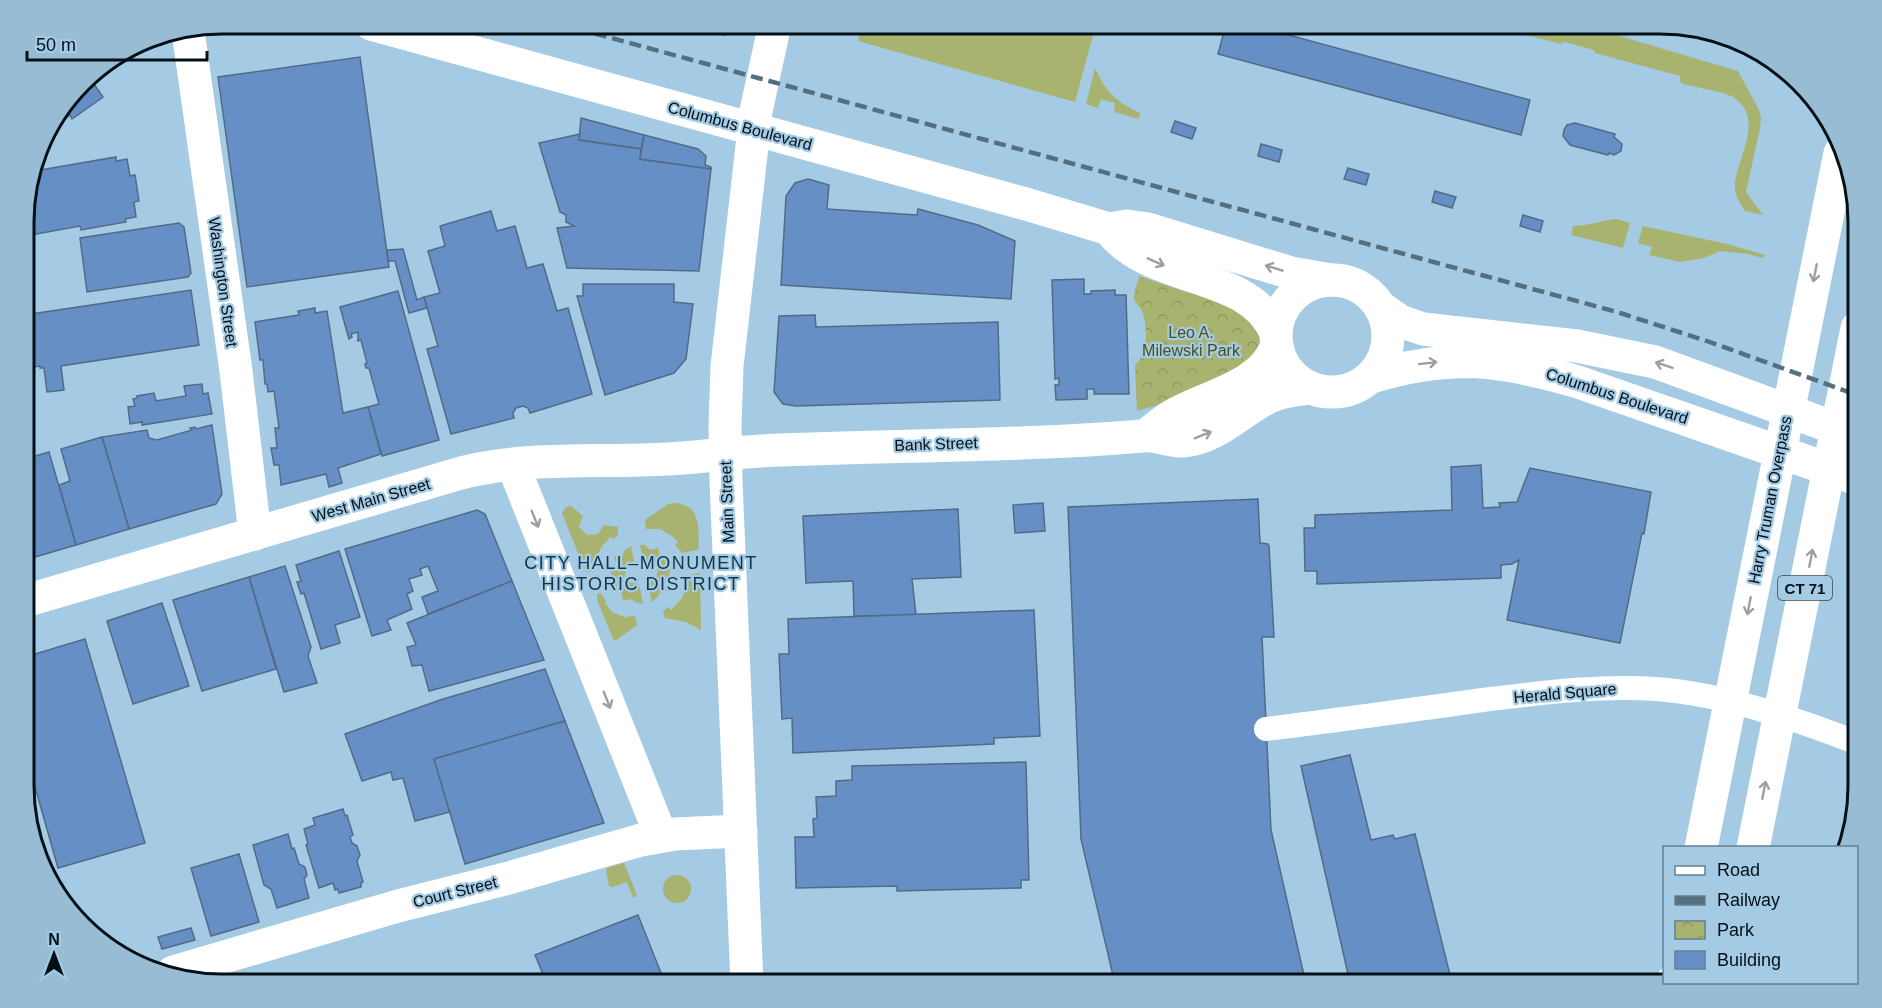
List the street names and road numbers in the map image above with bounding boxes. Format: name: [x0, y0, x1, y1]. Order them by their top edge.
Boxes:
street label: Columbus Boulevard: [666, 99, 814, 153]
street label: Washington Street: [205, 216, 241, 349]
street label: Columbus Boulevard: [1544, 365, 1690, 427]
street label: Harry Truman Overpass: [1745, 415, 1795, 585]
street label: Bank Street: [894, 434, 979, 454]
street label: Main Street: [717, 460, 737, 543]
street label: West Main Street: [310, 475, 433, 525]
road number: CT 71: [1778, 576, 1832, 600]
street label: Herald Square: [1513, 680, 1617, 706]
street label: Court Street: [411, 873, 499, 911]

